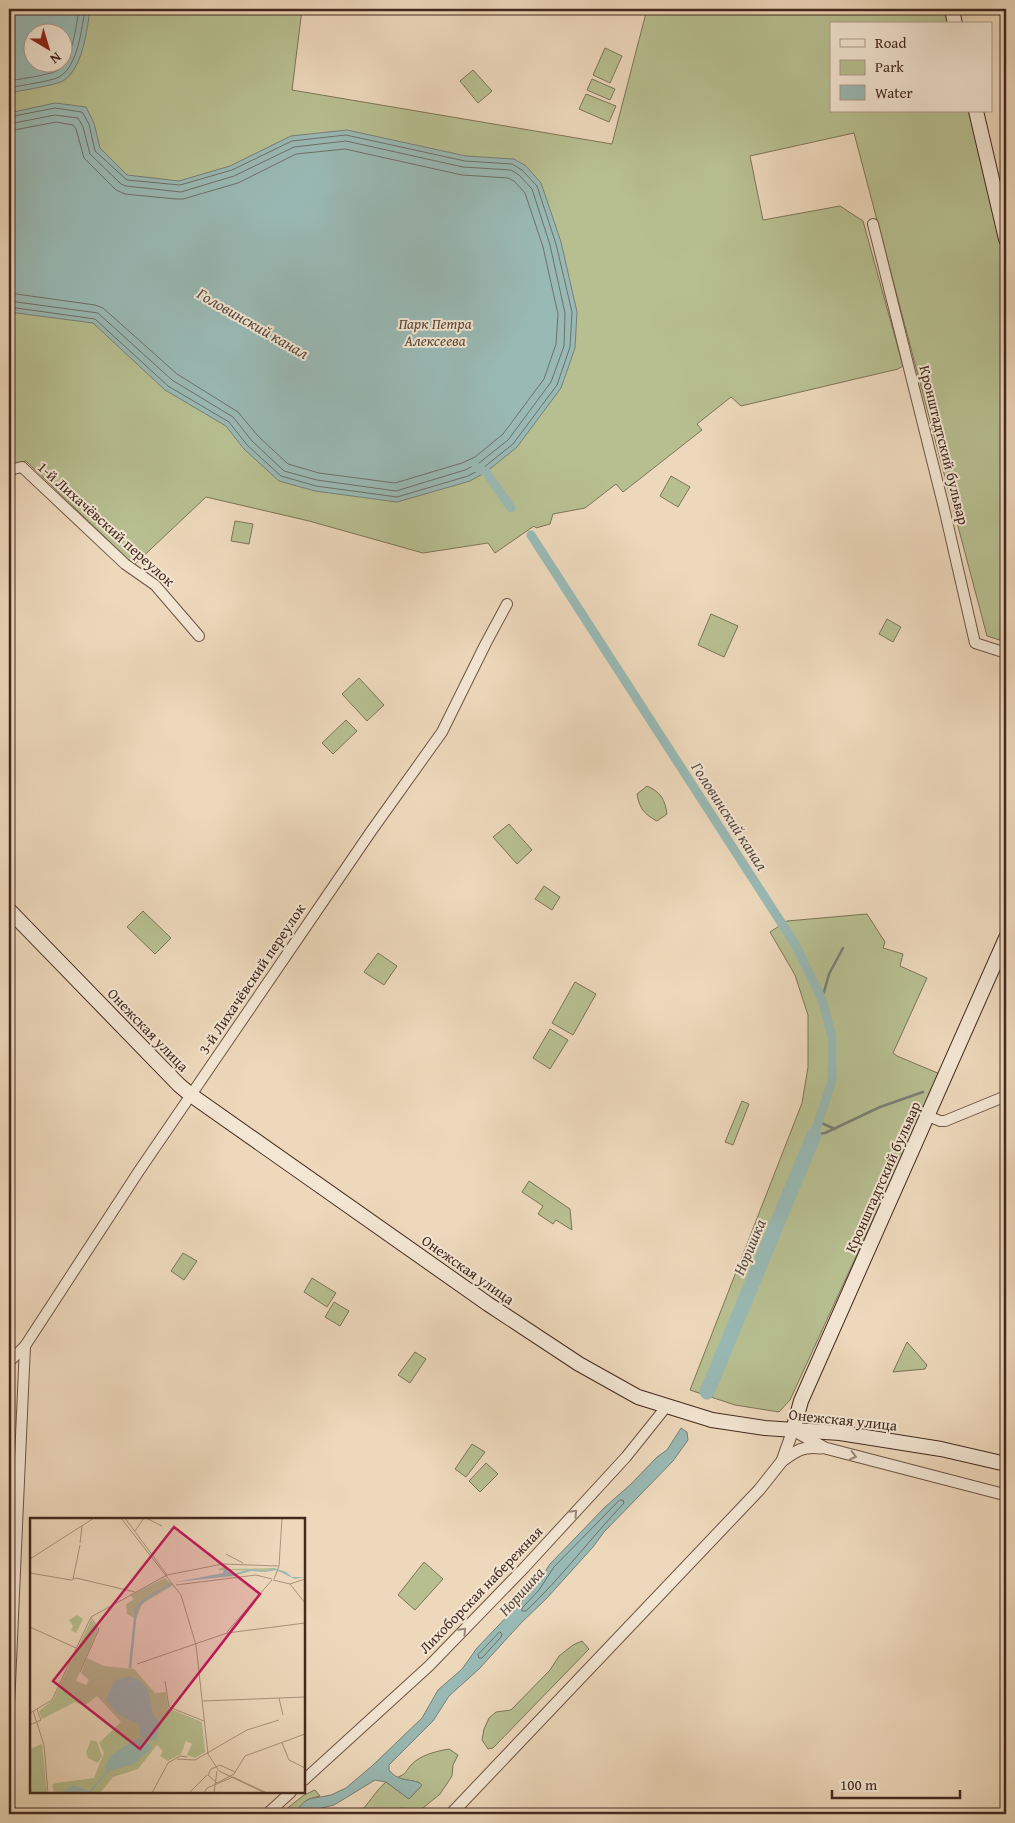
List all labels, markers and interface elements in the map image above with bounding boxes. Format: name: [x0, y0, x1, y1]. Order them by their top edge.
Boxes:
north arrow: [22, 22, 72, 72]
legend: [830, 22, 992, 112]
text: Road: [875, 32, 906, 53]
text: N: [46, 47, 66, 69]
text: Park: [875, 56, 904, 77]
text: Water: [875, 82, 913, 103]
water label: Головинский канал: [192, 281, 314, 365]
park label: Парк Петра Алексеева: [398, 313, 472, 351]
street label: Кронштадтский бульвар: [915, 363, 974, 527]
street label: 1-й Лихачёвский переулок: [33, 456, 180, 591]
water label: Головинский канал: [685, 756, 775, 876]
street label: 3-й Лихачёвский переулок: [193, 899, 310, 1058]
street label: Онежская улица: [103, 983, 194, 1077]
street label: Кронштадтский бульвар: [840, 1098, 925, 1256]
water label: Норишка: [726, 1215, 772, 1279]
street label: Онежская улица: [418, 1230, 520, 1310]
street label: Онежская улица: [788, 1403, 899, 1436]
one-way arrow: [849, 1450, 858, 1461]
one-way arrow: [568, 1510, 577, 1519]
inset map: [30, 1518, 305, 1793]
street label: Лихоборская набережная: [414, 1521, 547, 1658]
water label: Норишка: [492, 1561, 550, 1621]
one-way arrow: [457, 1628, 466, 1637]
scale bar: [832, 1768, 960, 1800]
text: 100 m: [840, 1774, 878, 1795]

